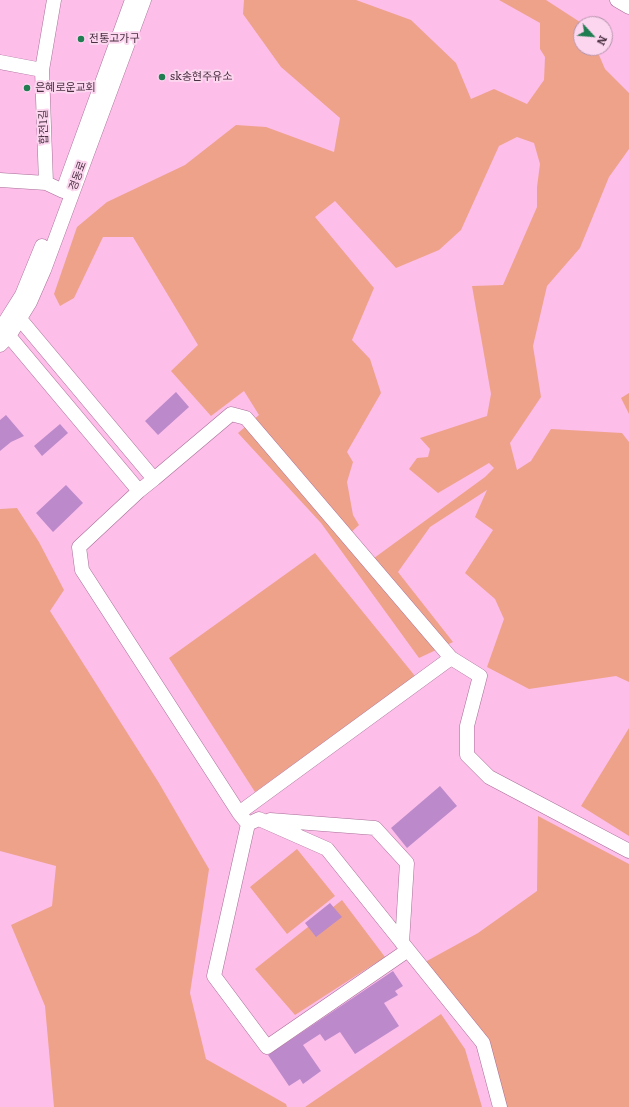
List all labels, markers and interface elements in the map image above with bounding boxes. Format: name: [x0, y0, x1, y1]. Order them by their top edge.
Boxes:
north arrow: [573, 16, 613, 56]
place label: 전통고가구: [89, 32, 140, 46]
text: N: [594, 33, 612, 48]
marker: 전통고가구: [76, 34, 86, 44]
place label: sk송현주유소: [170, 70, 232, 84]
marker: sk송현주유소: [157, 72, 167, 82]
place label: 은혜로운교회: [35, 81, 96, 95]
marker: 은혜로운교회: [22, 83, 32, 93]
street label: 합전1길: [37, 109, 51, 145]
street label: 경동로: [67, 159, 89, 193]

